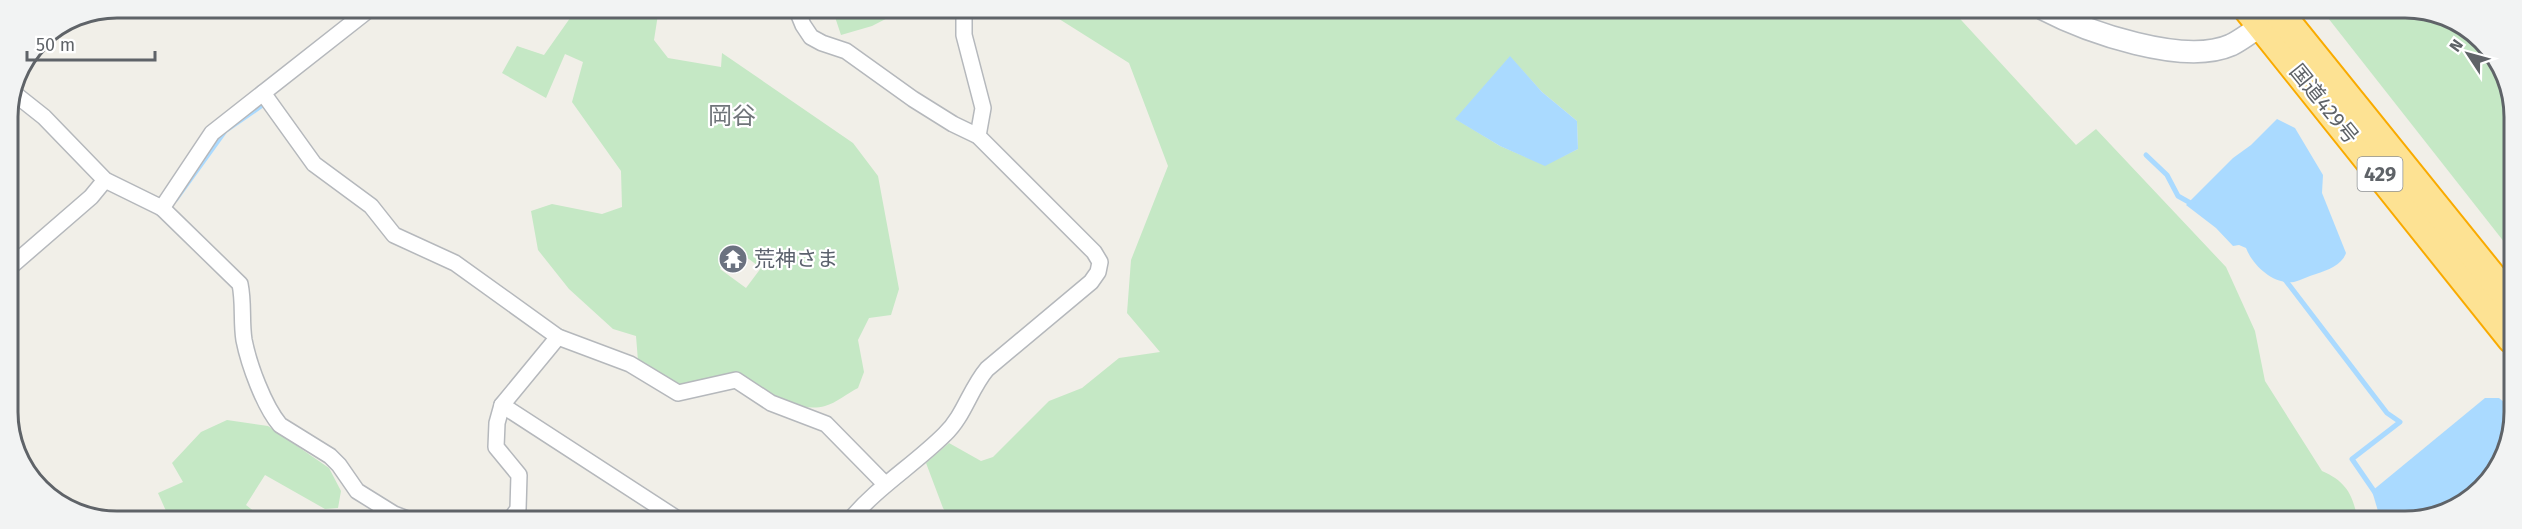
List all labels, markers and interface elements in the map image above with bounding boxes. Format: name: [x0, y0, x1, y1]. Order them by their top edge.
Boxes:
scale bar: [27, 24, 154, 62]
north arrow: [2438, 24, 2498, 84]
text: 50 m: [36, 34, 75, 56]
text: N: [2445, 36, 2467, 55]
street label: 国道429号: [2284, 59, 2364, 149]
district label: 岡谷: [708, 102, 756, 130]
road number: 429: [2358, 157, 2402, 191]
temple icon: 荒神さま: [717, 243, 749, 275]
place label: 荒神さま: [754, 246, 838, 272]

